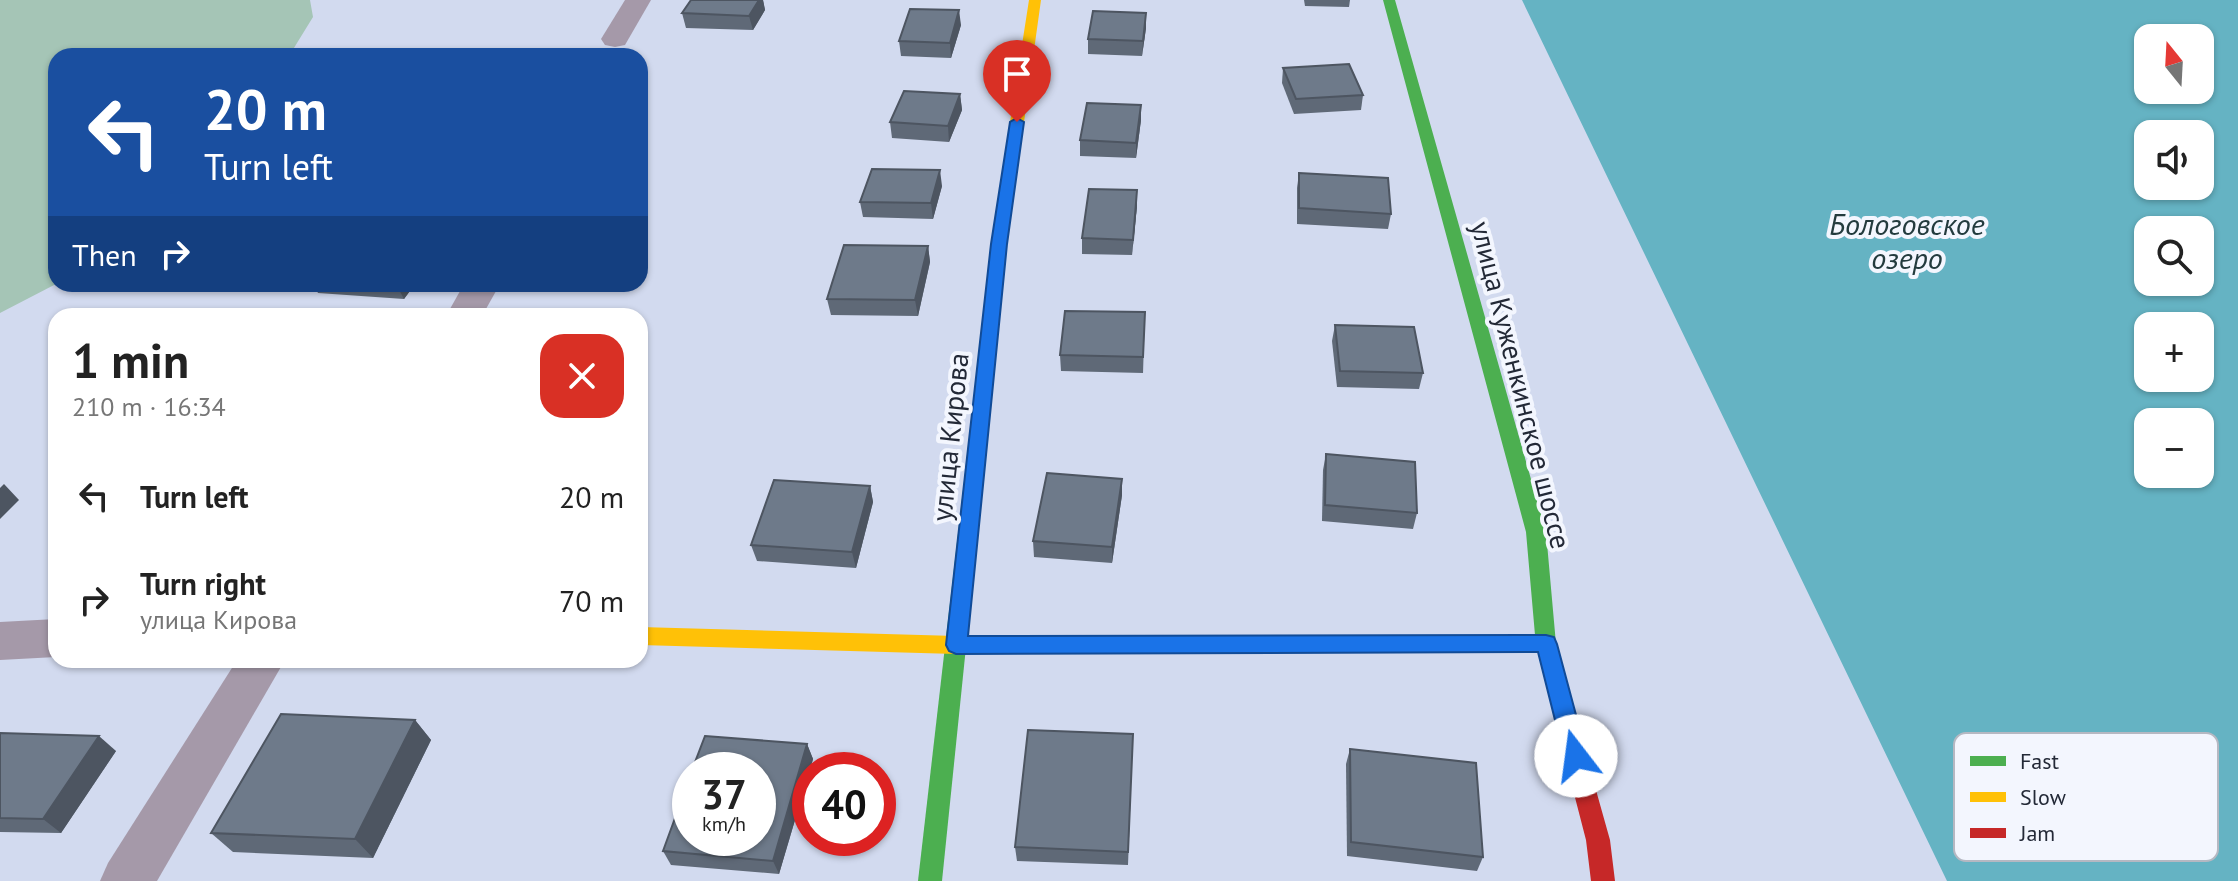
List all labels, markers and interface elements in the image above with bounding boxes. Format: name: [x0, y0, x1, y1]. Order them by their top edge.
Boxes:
north arrow: [2134, 24, 2214, 104]
map controls: [2134, 24, 2214, 488]
pin: [983, 40, 1051, 122]
icon: arrive: [995, 52, 1039, 96]
text: 20 m: [204, 73, 327, 145]
icon: left: [72, 80, 176, 184]
button: sound: [2134, 120, 2214, 200]
text: Turn left: [204, 143, 333, 190]
water label: Бологовское озеро: [1829, 204, 1985, 277]
button: search: [2134, 216, 2214, 296]
street label: улица Куженкинское шоссе: [1463, 217, 1580, 553]
icon: right: [153, 232, 197, 276]
text: Then: [72, 235, 137, 274]
button: +: [2134, 312, 2214, 392]
text: 1 min: [72, 329, 189, 391]
button: close: [540, 334, 624, 418]
street label: улица Кирова: [922, 351, 977, 523]
text: 210 m · 16:34: [72, 390, 226, 423]
button: −: [2134, 408, 2214, 488]
icon: left: [72, 474, 116, 518]
text: Turn left: [140, 477, 248, 516]
text: 20 m: [559, 477, 624, 516]
text: Turn right: [140, 564, 266, 603]
icon: right: [72, 578, 116, 622]
text: 70 m: [559, 581, 624, 620]
text: улица Кирова: [140, 603, 297, 636]
position arrow: [1534, 714, 1618, 798]
legend: [1954, 733, 2218, 861]
text: Fast: [2020, 747, 2060, 775]
speed limit sign: 40: [792, 752, 896, 856]
text: 37: [701, 768, 747, 820]
text: Slow: [2020, 783, 2066, 811]
text: km/h: [702, 811, 746, 837]
text: Jam: [2019, 819, 2055, 847]

